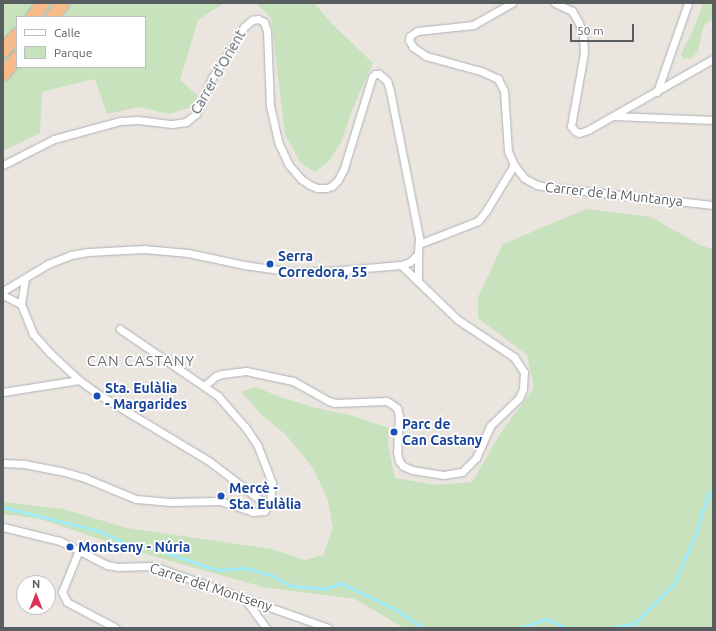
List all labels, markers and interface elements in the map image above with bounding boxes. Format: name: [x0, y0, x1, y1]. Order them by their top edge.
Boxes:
legend: [16, 16, 146, 68]
scale bar: [572, 16, 636, 42]
text: 50 m: [577, 24, 604, 37]
text: Calle: [54, 26, 80, 39]
street label: Carrer d'Orient: [187, 27, 249, 117]
text: Parque: [54, 46, 92, 59]
street label: Carrer de la Muntanya: [544, 178, 684, 210]
place label: Serra Corredora, 55: [278, 248, 367, 280]
marker: Serra Corredora, 55: [265, 259, 275, 269]
district label: CAN CASTANY: [87, 352, 195, 370]
place label: Sta. Eulàlia - Margarides: [105, 380, 187, 412]
marker: Sta. Eulàlia - Margarides: [92, 391, 102, 401]
place label: Parc de Can Castany: [402, 416, 482, 448]
marker: Parc de Can Castany: [389, 427, 399, 437]
place label: Mercè - Sta. Eulàlia: [229, 480, 301, 512]
marker: Mercè - Sta. Eulàlia: [216, 491, 226, 501]
place label: Montseny - Núria: [78, 539, 190, 555]
marker: Montseny - Núria: [65, 542, 75, 552]
street label: Carrer del Montseny: [148, 559, 274, 615]
north arrow: [16, 575, 56, 615]
text: N: [32, 578, 40, 590]

